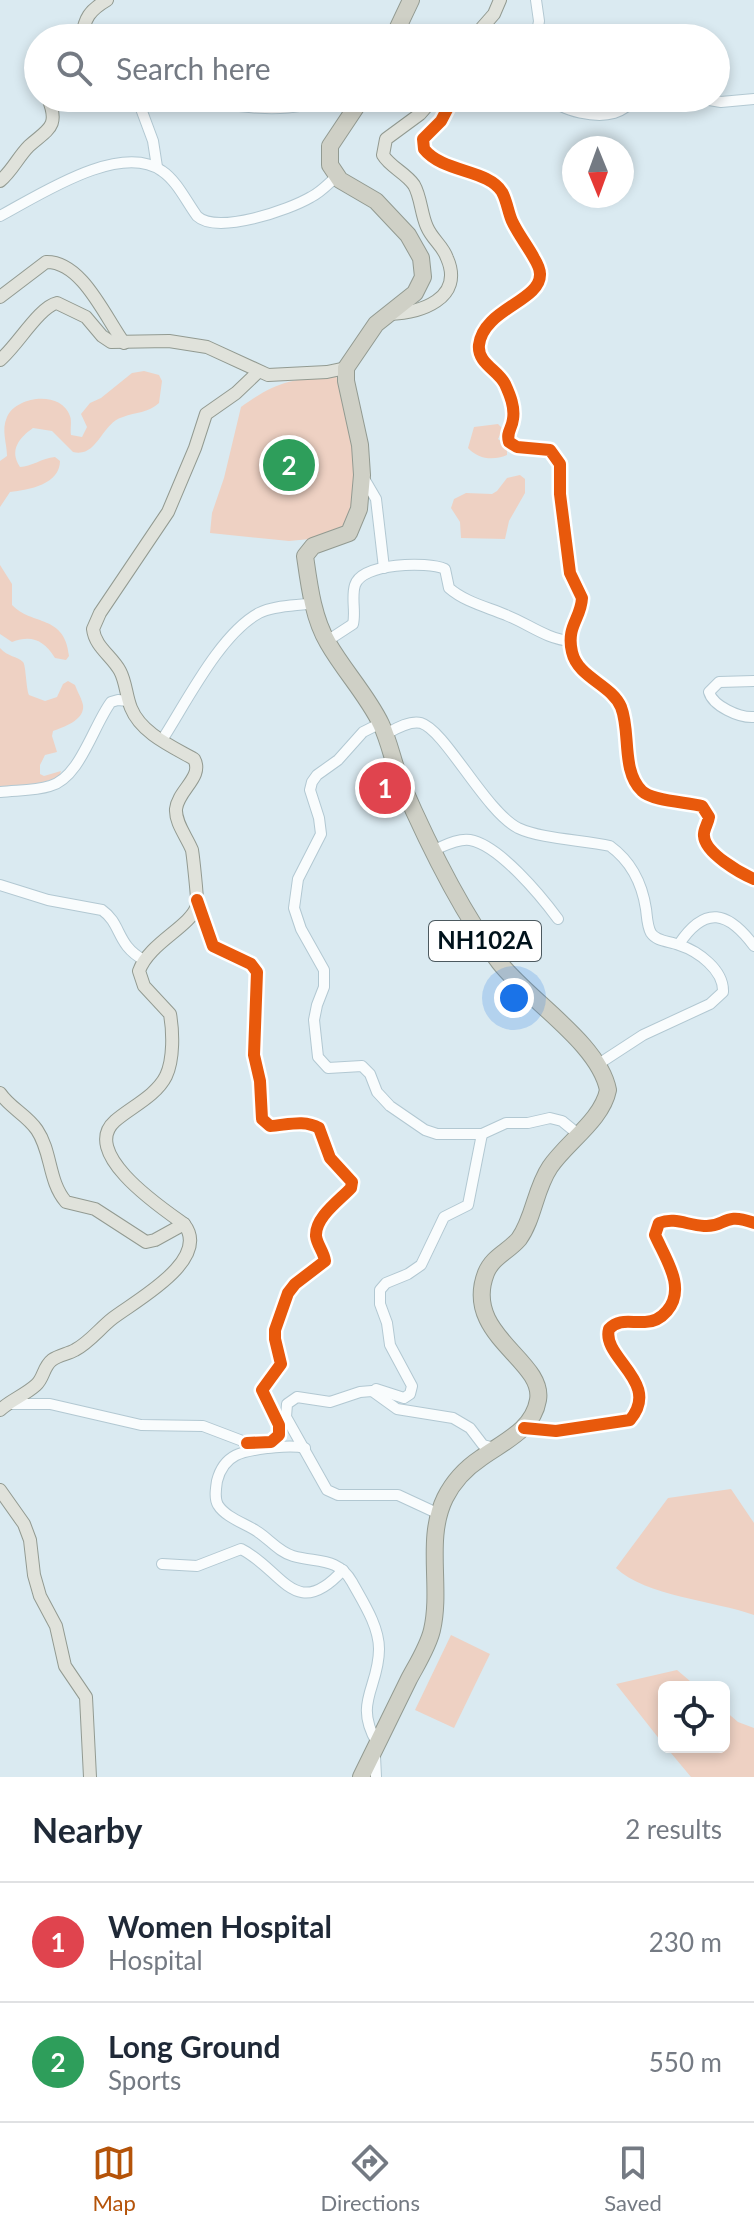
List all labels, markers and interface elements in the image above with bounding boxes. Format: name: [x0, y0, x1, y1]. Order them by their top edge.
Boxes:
search box: [24, 24, 730, 112]
icon: search: [52, 46, 96, 90]
text: Search here: [116, 50, 271, 86]
north arrow: [562, 136, 634, 208]
pin: 2: [263, 435, 315, 495]
pin: 1: [359, 758, 411, 818]
road number: NH102A: [429, 921, 541, 961]
your location: [494, 978, 534, 1018]
map controls: [658, 1681, 730, 1753]
button: locate: [658, 1681, 730, 1753]
text: Nearby: [32, 1809, 143, 1850]
text: 2 results: [625, 1813, 722, 1845]
text: Women Hospital: [108, 1908, 332, 1944]
text: 1: [50, 1926, 66, 1958]
text: 230 m: [649, 1926, 722, 1958]
text: Hospital: [108, 1944, 203, 1976]
text: Long Ground: [108, 2028, 281, 2064]
text: 2: [50, 2046, 66, 2078]
text: 550 m: [649, 2046, 722, 2078]
text: Sports: [108, 2064, 181, 2096]
tab: Map: [92, 2141, 136, 2216]
tab: Directions: [321, 2141, 420, 2216]
tab: Saved: [604, 2141, 662, 2216]

